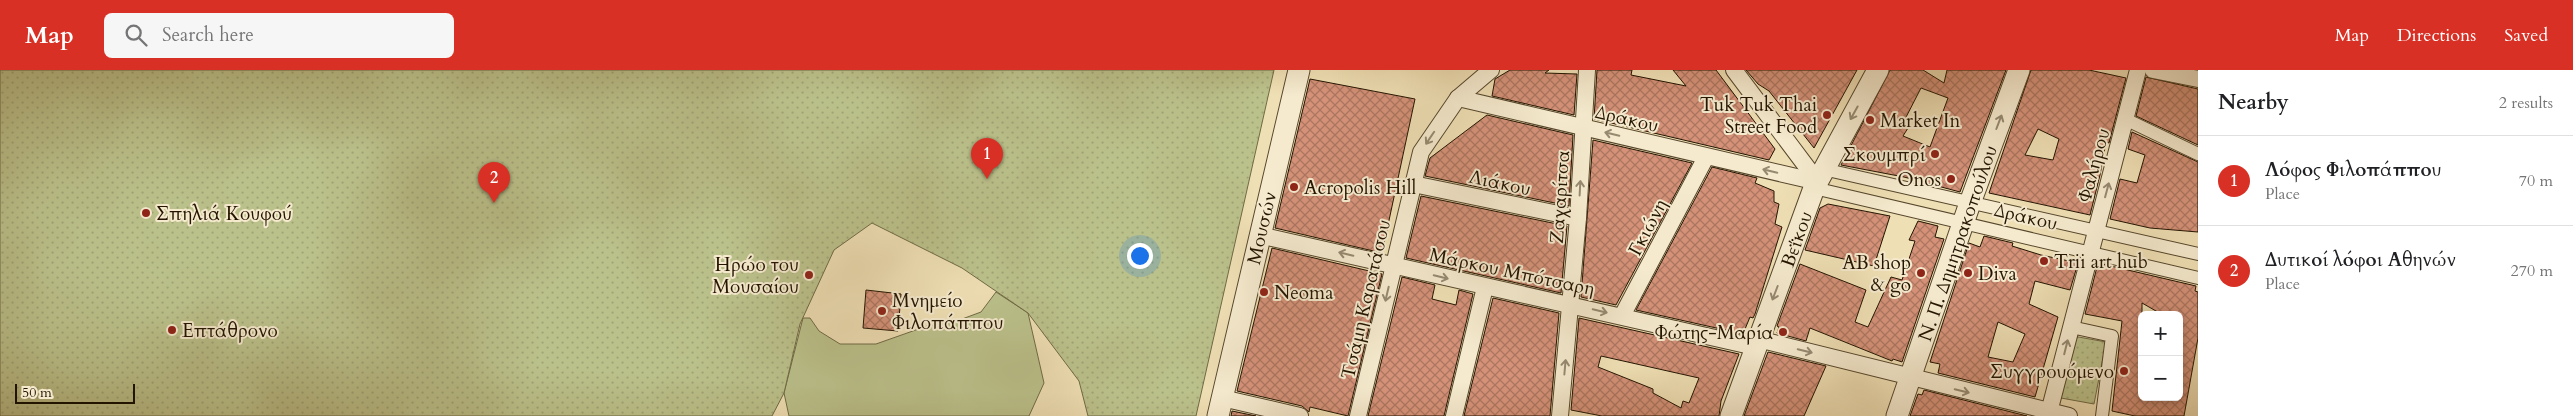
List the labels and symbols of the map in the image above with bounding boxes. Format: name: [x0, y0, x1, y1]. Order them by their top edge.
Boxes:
place label: Tuk Tuk Thai Street Food: [1700, 92, 1817, 140]
street label: Δράκου: [1593, 99, 1661, 139]
one-way arrow: [1849, 105, 1859, 120]
place label: Market In: [1880, 108, 1960, 134]
marker: Tuk Tuk Thai Street Food: [1821, 109, 1833, 121]
marker: Market In: [1864, 114, 1876, 126]
one-way arrow: [1995, 115, 2004, 130]
street label: Φαλήρου: [2072, 126, 2116, 205]
one-way arrow: [1604, 129, 1620, 138]
one-way arrow: [1425, 131, 1435, 145]
pin: 1: [971, 138, 1003, 179]
place label: Σκουμπρί: [1843, 142, 1926, 168]
street label: Ν. Π. Δημητρακοπούλου: [1912, 142, 2004, 345]
marker: Σκουμπρί: [1929, 148, 1941, 160]
street label: Ζαχαρίτσα: [1544, 149, 1576, 244]
pin: 2: [478, 162, 510, 203]
street label: Λιάκου: [1467, 164, 1533, 202]
one-way arrow: [1763, 166, 1779, 175]
place label: Onos: [1897, 167, 1941, 193]
marker: Onos: [1945, 173, 1957, 185]
place label: Acropolis Hill: [1304, 175, 1416, 201]
one-way arrow: [1575, 180, 1584, 196]
marker: Acropolis Hill: [1288, 181, 1300, 193]
one-way arrow: [2103, 183, 2112, 199]
street label: Μουσών: [1241, 189, 1283, 267]
street label: Γκιώνη: [1622, 195, 1674, 260]
street label: Δράκου: [1992, 197, 2060, 237]
place label: Σπηλιά Κουφού: [156, 201, 292, 227]
marker: Σπηλιά Κουφού: [140, 207, 152, 219]
street label: Βεΐκου: [1775, 208, 1819, 271]
street label: Τσάμη Καρατάσου: [1335, 217, 1397, 382]
street label: Μάρκου Μπότσαρη: [1427, 242, 1597, 302]
your location: [1127, 243, 1153, 269]
one-way arrow: [1338, 249, 1354, 258]
place label: Trii art hub: [2054, 249, 2148, 275]
place label: AB shop & go: [1842, 250, 1911, 298]
place label: Ηρώο του Μουσαίου: [712, 252, 799, 300]
marker: Trii art hub: [2038, 255, 2050, 267]
place label: Diva: [1978, 261, 2017, 287]
marker: AB shop & go: [1915, 267, 1927, 279]
marker: Diva: [1962, 267, 1974, 279]
marker: Ηρώο του Μουσαίου: [803, 269, 815, 281]
one-way arrow: [1432, 273, 1448, 282]
place label: Neoma: [1274, 280, 1333, 306]
one-way arrow: [1382, 285, 1391, 301]
one-way arrow: [1770, 285, 1780, 300]
marker: Neoma: [1258, 286, 1270, 298]
place label: Μνημείο Φιλοπάππου: [892, 288, 1003, 336]
marker: Μνημείο Φιλοπάππου: [876, 305, 888, 317]
one-way arrow: [1591, 307, 1607, 316]
place label: Επτάθρονο: [182, 318, 278, 344]
place label: Φώτης-Μαρία: [1655, 320, 1774, 346]
marker: Επτάθρονο: [166, 324, 178, 336]
marker: Φώτης-Μαρία: [1777, 326, 1789, 338]
one-way arrow: [2061, 340, 2071, 356]
one-way arrow: [1796, 347, 1812, 356]
place label: Συγγρουόμενο: [1990, 359, 2114, 385]
one-way arrow: [1560, 360, 1570, 376]
marker: Συγγρουόμενο: [2118, 365, 2130, 377]
scale bar: [15, 381, 135, 404]
one-way arrow: [1954, 387, 1970, 396]

